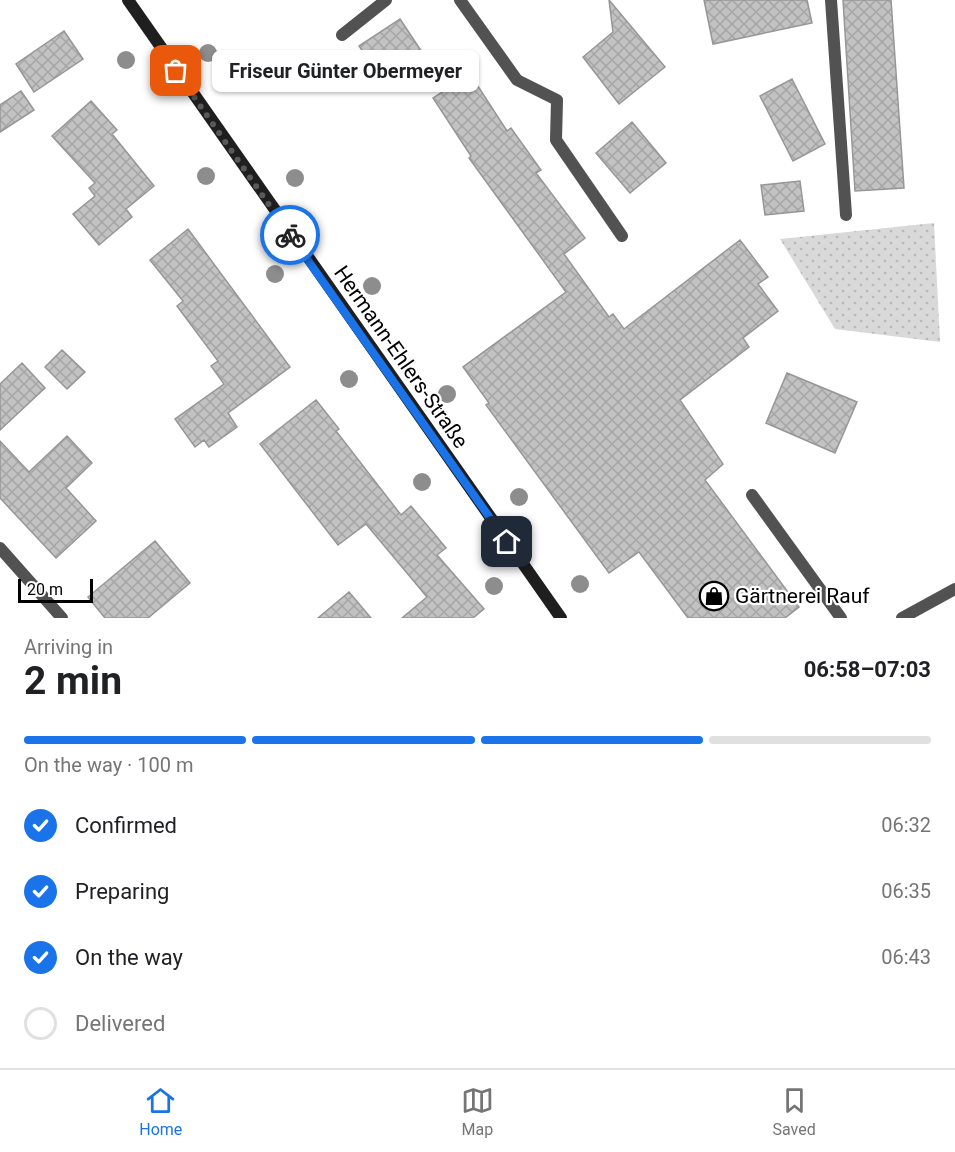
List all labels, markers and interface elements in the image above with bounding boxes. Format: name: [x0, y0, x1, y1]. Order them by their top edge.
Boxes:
pin: [150, 45, 201, 96]
callout: Friseur Günter Obermeyer: [212, 50, 479, 92]
icon: bag: [159, 54, 192, 87]
text: Friseur Günter Obermeyer: [229, 59, 462, 83]
courier: [260, 205, 320, 265]
icon: bike: [274, 219, 307, 252]
street label: Hermann-Ehlers-Straße: [329, 261, 473, 453]
pin: [481, 516, 532, 567]
icon: home: [490, 525, 523, 558]
scale bar: [18, 576, 93, 604]
text: 20 m: [27, 580, 63, 599]
shop icon: Gärtnerei Rauf: [698, 580, 730, 612]
place label: Gärtnerei Rauf: [735, 584, 870, 608]
text: Arriving in: [24, 635, 113, 659]
text: 06:58–07:03: [804, 657, 931, 682]
text: 2 min: [24, 658, 122, 704]
text: On the way · 100 m: [24, 753, 193, 777]
icon: check: [24, 809, 57, 842]
text: Confirmed: [75, 813, 177, 838]
text: 06:32: [881, 813, 931, 837]
icon: check: [24, 875, 57, 908]
text: Preparing: [75, 879, 169, 904]
text: 06:35: [881, 879, 931, 903]
icon: check: [24, 941, 57, 974]
text: On the way: [75, 945, 183, 970]
text: 06:43: [881, 945, 931, 969]
text: Delivered: [75, 1011, 165, 1036]
tab: Home: [139, 1084, 182, 1139]
tab: Map: [461, 1084, 494, 1139]
tab: Saved: [772, 1084, 816, 1139]

